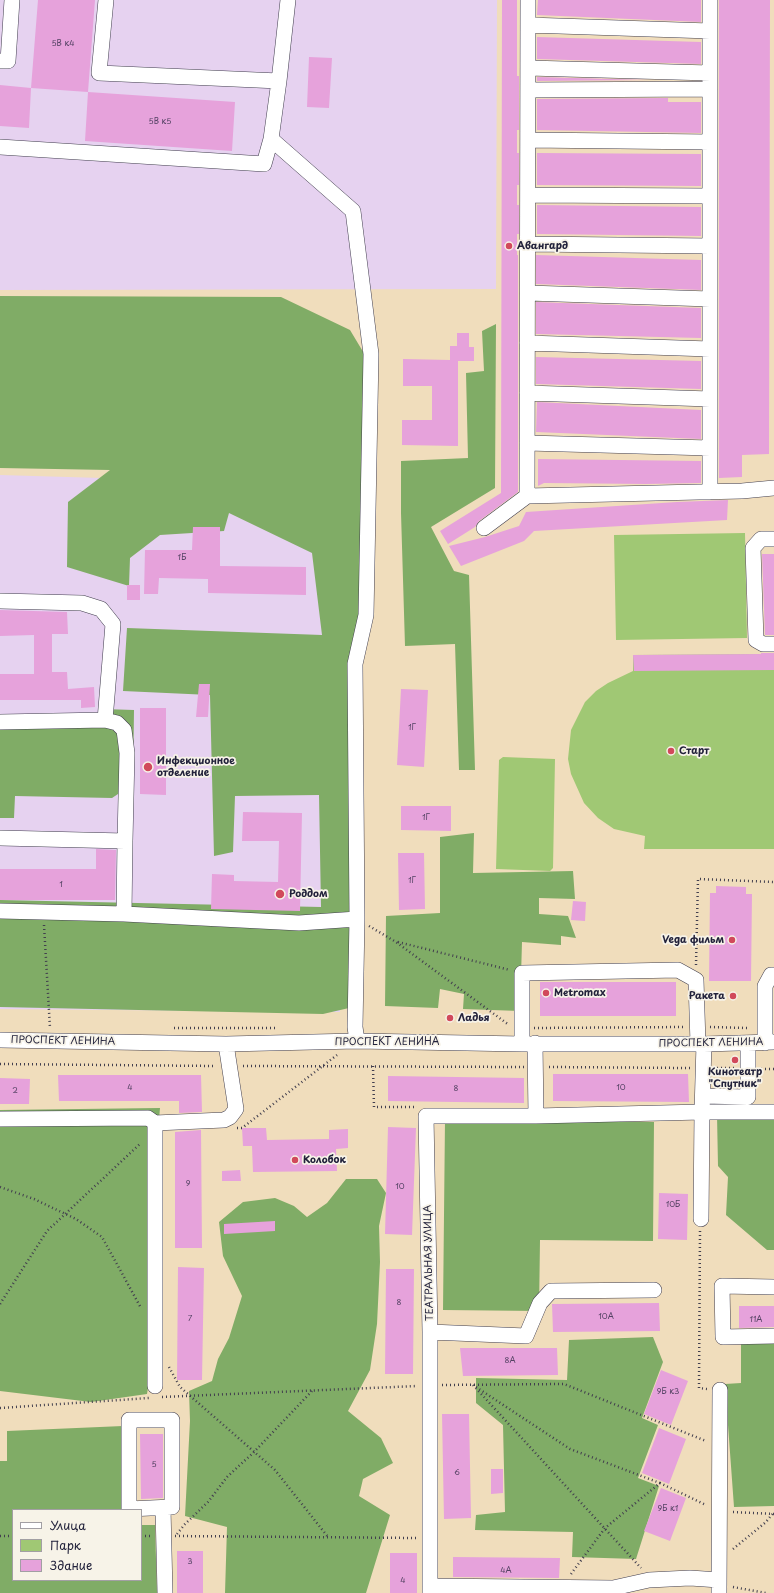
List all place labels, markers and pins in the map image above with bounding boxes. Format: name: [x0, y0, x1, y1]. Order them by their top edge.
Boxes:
place label: Авангард: [517, 240, 568, 252]
marker: Авангард: [504, 241, 514, 251]
place label: Старт: [679, 745, 709, 757]
marker: Старт: [666, 746, 676, 756]
place label: Инфекционное отделение: [157, 755, 235, 778]
marker: Инфекционное отделение: [142, 761, 154, 773]
marker: Роддом: [274, 888, 286, 900]
place label: Роддом: [289, 888, 328, 900]
place label: Vega фильм: [662, 934, 724, 946]
marker: Vega фильм: [727, 935, 737, 945]
place label: Metromax: [554, 987, 606, 999]
marker: Metromax: [541, 988, 551, 998]
place label: Ракета: [689, 990, 725, 1002]
marker: Ракета: [728, 991, 738, 1001]
place label: Ладья: [458, 1012, 490, 1024]
marker: Ладья: [445, 1013, 455, 1023]
marker: Кинотеатр "Спутник": [730, 1055, 740, 1065]
place label: Кинотеатр "Спутник": [708, 1066, 762, 1090]
place label: Колобок: [303, 1154, 346, 1166]
marker: Колобок: [290, 1155, 300, 1165]

